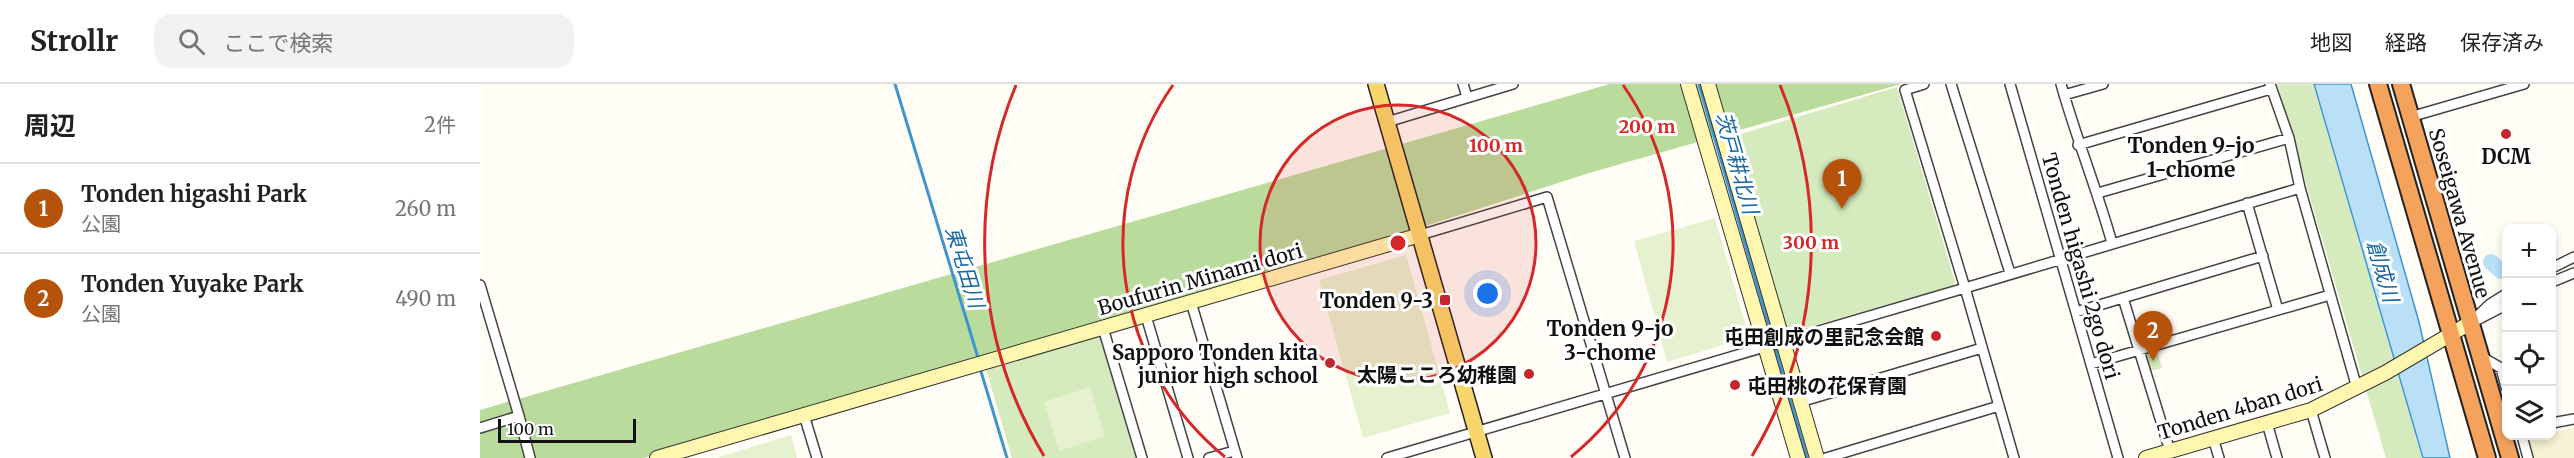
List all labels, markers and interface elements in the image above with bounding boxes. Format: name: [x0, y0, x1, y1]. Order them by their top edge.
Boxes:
search box: [154, 14, 574, 68]
text: Strollr: [30, 23, 118, 59]
icon: search: [175, 25, 208, 58]
text: ここで検索: [223, 29, 333, 57]
text: 地図: [2310, 29, 2352, 56]
text: 経路: [2385, 29, 2427, 56]
text: 保存済み: [2460, 29, 2544, 56]
text: 周辺: [24, 109, 76, 142]
water label: 茨戸耕北川: [1710, 109, 1765, 219]
text: 2件: [424, 112, 456, 137]
text: 200 m: [1619, 115, 1675, 138]
street label: Soseigawa Avenue: [2424, 125, 2496, 301]
marker: DCM: [2499, 127, 2513, 141]
district label: Tonden 9-jo 1-chome: [2128, 132, 2254, 183]
text: 100 m: [1469, 134, 1523, 157]
place label: DCM: [2481, 144, 2531, 169]
street label: Tonden higashi 2go dori: [2037, 150, 2125, 382]
pin: 1: [1822, 160, 1862, 209]
text: Tonden higashi Park: [81, 180, 307, 208]
text: 1: [39, 196, 48, 221]
text: 260 m: [395, 196, 456, 221]
text: 公園: [81, 211, 121, 236]
water label: 東屯田川: [940, 223, 991, 313]
map controls: [2502, 224, 2556, 440]
button: +: [2502, 224, 2556, 278]
text: 300 m: [1783, 231, 1839, 254]
centre of rings: [1388, 233, 1408, 253]
water label: 創成川: [2361, 237, 2405, 307]
street label: Boufurin Minami dori: [1095, 238, 1305, 320]
text: Tonden Yuyake Park: [81, 270, 303, 298]
button: −: [2502, 278, 2556, 332]
your location: [1473, 279, 1502, 308]
text: 2: [38, 286, 49, 311]
text: 490 m: [395, 286, 456, 311]
place label: Tonden 9-3: [1320, 288, 1433, 313]
marker: Tonden 9-3: [1438, 293, 1452, 307]
text: 公園: [81, 301, 121, 326]
pin: 2: [2134, 312, 2172, 361]
district label: Tonden 9-jo 3-chome: [1547, 315, 1673, 366]
place label: 屯田創成の里記念会館: [1724, 324, 1924, 349]
marker: 屯田創成の里記念会館: [1929, 329, 1943, 343]
button: locate: [2502, 332, 2556, 386]
place label: Sapporo Tonden kita junior high school: [1112, 340, 1318, 388]
marker: Sapporo Tonden kita junior high school: [1323, 356, 1337, 370]
place label: 太陽こころ幼稚園: [1357, 362, 1517, 387]
marker: 太陽こころ幼稚園: [1522, 367, 1536, 381]
street label: Tonden 4ban dori: [2155, 371, 2325, 445]
place label: 屯田桃の花保育園: [1747, 373, 1907, 398]
marker: 屯田桃の花保育園: [1728, 378, 1742, 392]
button: layers: [2502, 386, 2556, 440]
scale bar: [498, 416, 636, 444]
text: 100 m: [507, 419, 554, 439]

